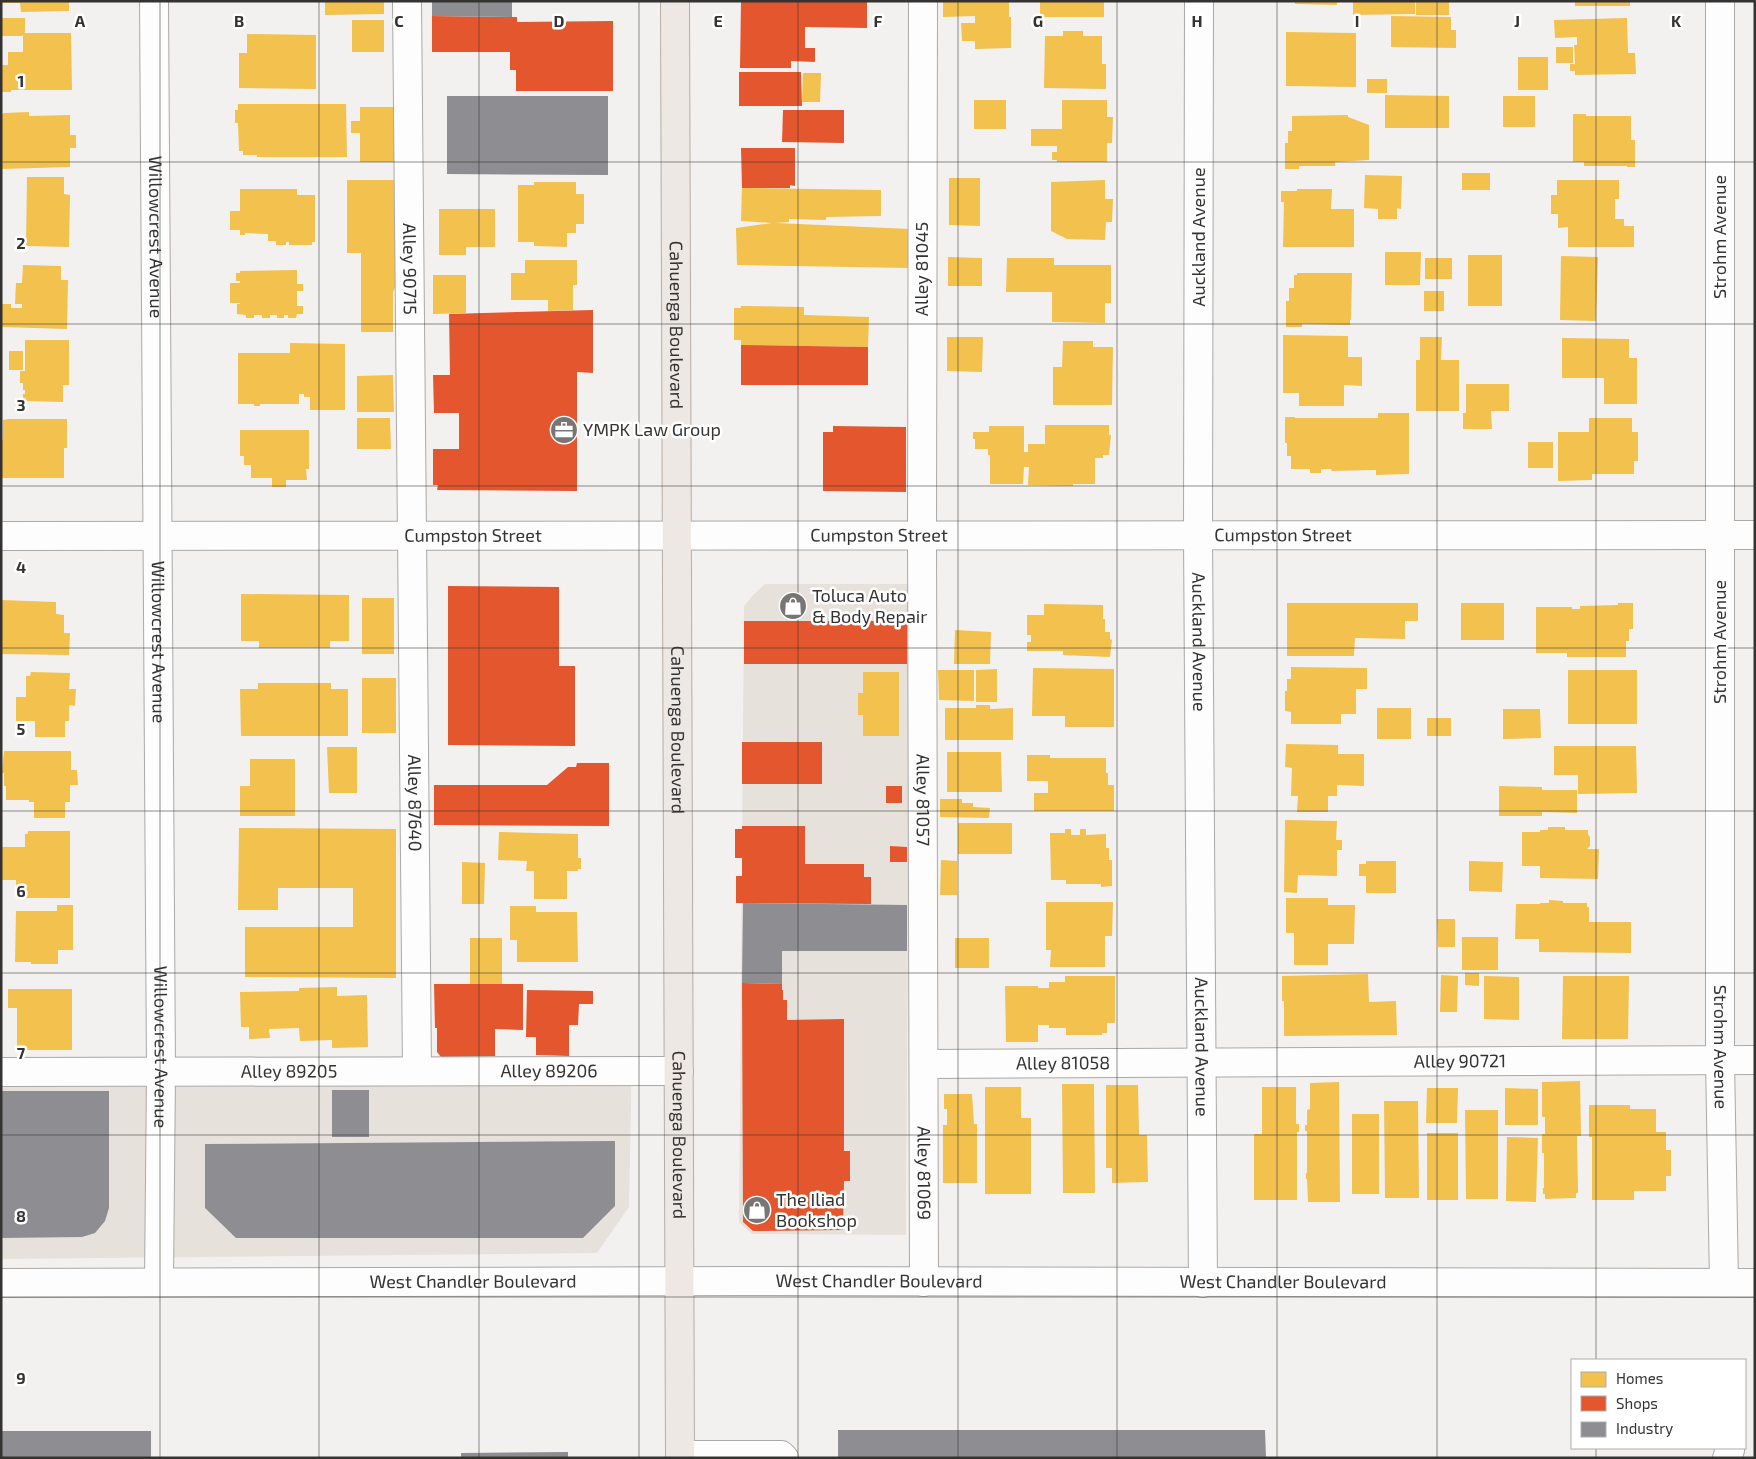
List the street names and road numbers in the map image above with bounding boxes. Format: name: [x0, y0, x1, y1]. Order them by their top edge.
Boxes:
street label: Willowcrest Avenue: [145, 156, 168, 318]
street label: Auckland Avenue: [1187, 167, 1209, 307]
street label: Strohm Avenue: [1708, 175, 1730, 299]
street label: Alley 81045: [910, 222, 932, 316]
street label: Alley 90715: [399, 223, 422, 315]
street label: Cahuenga Boulevard: [666, 241, 688, 409]
street label: Cumpston Street: [810, 523, 948, 546]
street label: Cumpston Street: [1214, 523, 1352, 545]
street label: Cumpston Street: [404, 524, 542, 546]
street label: Willowcrest Avenue: [148, 561, 171, 723]
street label: Auckland Avenue: [1188, 572, 1211, 712]
street label: Strohm Avenue: [1708, 580, 1730, 704]
street label: Cahuenga Boulevard: [667, 646, 690, 814]
street label: Alley 87640: [404, 754, 427, 852]
street label: Alley 81057: [913, 754, 935, 846]
street label: Willowcrest Avenue: [150, 966, 173, 1128]
street label: Auckland Avenue: [1191, 977, 1214, 1117]
street label: Strohm Avenue: [1710, 985, 1733, 1109]
street label: Alley 90721: [1414, 1049, 1506, 1072]
street label: Cahuenga Boulevard: [669, 1051, 691, 1219]
street label: Alley 81058: [1016, 1051, 1110, 1074]
street label: Alley 89206: [500, 1059, 598, 1081]
street label: Alley 89205: [241, 1060, 337, 1082]
street label: Alley 81069: [914, 1126, 936, 1220]
street label: West Chandler Boulevard: [369, 1269, 577, 1292]
street label: West Chandler Boulevard: [775, 1269, 983, 1291]
street label: West Chandler Boulevard: [1179, 1270, 1387, 1292]

